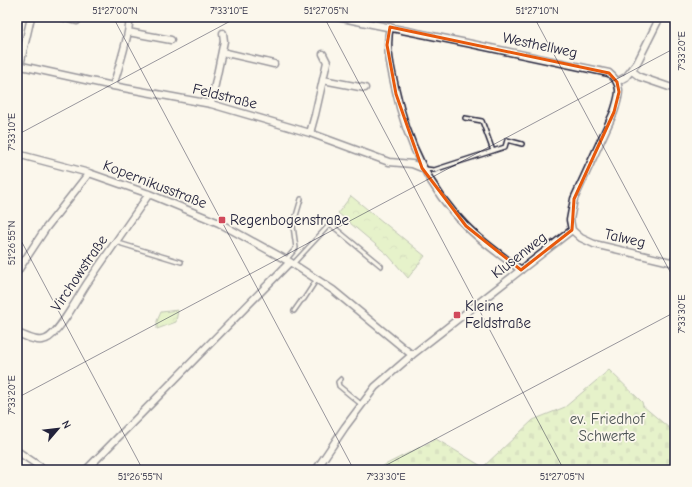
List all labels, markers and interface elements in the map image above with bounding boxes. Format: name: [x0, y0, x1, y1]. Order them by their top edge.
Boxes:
text: 51°27'00"N: [92, 5, 138, 17]
text: 7°33'10"E: [210, 5, 248, 17]
text: 51°27'05"N: [304, 5, 348, 17]
text: 51°27'10"N: [515, 5, 559, 17]
street label: Westhellweg: [501, 28, 579, 62]
text: 7°33'20"E: [676, 31, 688, 71]
street label: Feldstraße: [191, 79, 260, 113]
text: 7°33'10"E: [6, 113, 18, 151]
street label: Kopernikusstraße: [100, 156, 210, 212]
place label: Regenbogenstraße: [230, 211, 350, 229]
marker: Regenbogenstraße: [217, 215, 227, 225]
text: 51°26'55"N: [6, 221, 18, 265]
street label: Talweg: [603, 225, 647, 251]
street label: Klusenweg: [488, 228, 550, 282]
street label: Virchowstraße: [47, 231, 111, 315]
text: 7°33'30"E: [676, 294, 688, 334]
place label: Kleine Feldstraße: [465, 297, 531, 332]
marker: Kleine Feldstraße: [452, 310, 462, 320]
text: 7°33'20"E: [6, 375, 18, 415]
north arrow: [38, 409, 78, 449]
park label: ev. Friedhof Schwerte: [570, 410, 645, 445]
text: N: [59, 418, 74, 431]
text: 51°26'55"N: [118, 471, 162, 483]
text: 7°33'30"E: [366, 471, 406, 483]
text: 51°27'05"N: [540, 471, 584, 483]

